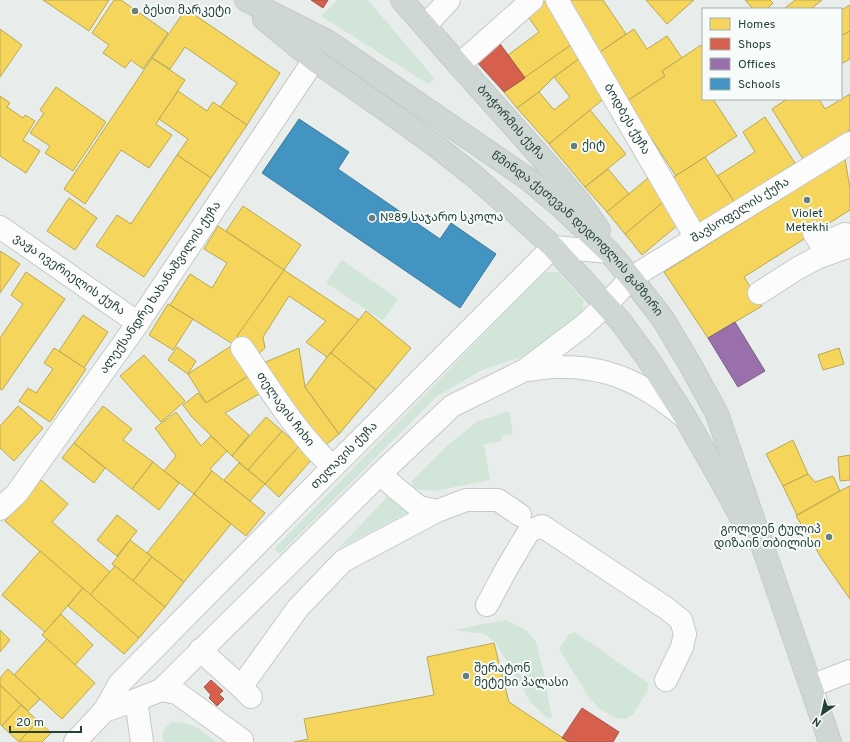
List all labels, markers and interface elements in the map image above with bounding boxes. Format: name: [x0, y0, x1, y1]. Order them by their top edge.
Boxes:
place label: ბესთ მარკეტი: [143, 3, 231, 19]
marker: ბესთ მარკეტი: [130, 6, 140, 16]
legend: [702, 8, 842, 100]
text: Homes: [738, 17, 775, 33]
text: Shops: [738, 37, 771, 53]
text: Offices: [738, 57, 776, 73]
text: Schools: [738, 77, 780, 93]
street label: ბოდბეს ქუჩა: [600, 81, 654, 158]
street label: ბოჭორმის ქუჩა: [473, 82, 548, 164]
place label: ქიტ: [582, 138, 605, 154]
marker: ქიტ: [569, 141, 579, 151]
street label: წმინდა ქეთევან დედოფლის გამზირი: [488, 148, 666, 320]
street label: შავსოფელის ქუჩა: [688, 174, 793, 247]
marker: Violet Metekhi: [802, 195, 812, 205]
street label: ალექსანდრე ხახანაშვილის ქუჩა: [96, 198, 225, 377]
place label: Violet Metekhi: [785, 206, 829, 236]
place label: №89 საჯარო სკოლა: [380, 210, 503, 226]
marker: №89 საჯარო სკოლა: [367, 213, 377, 223]
street label: ვაჟა ივერიელის ქუჩა: [10, 231, 128, 319]
street label: თელავის ჩიხი: [252, 369, 318, 450]
street label: თელავის ქუჩა: [307, 419, 381, 493]
place label: გოლდენ ტულიპ დიზაინ თბილისი: [714, 522, 821, 552]
marker: გოლდენ ტულიპ დიზაინ თბილისი: [824, 532, 834, 542]
place label: შერატონ მეტეხი პალასი: [474, 661, 569, 691]
marker: შერატონ მეტეხი პალასი: [461, 671, 471, 681]
north arrow: [802, 694, 842, 734]
scale bar: [10, 708, 81, 734]
text: N: [810, 713, 824, 729]
text: 20 m: [16, 715, 44, 731]

